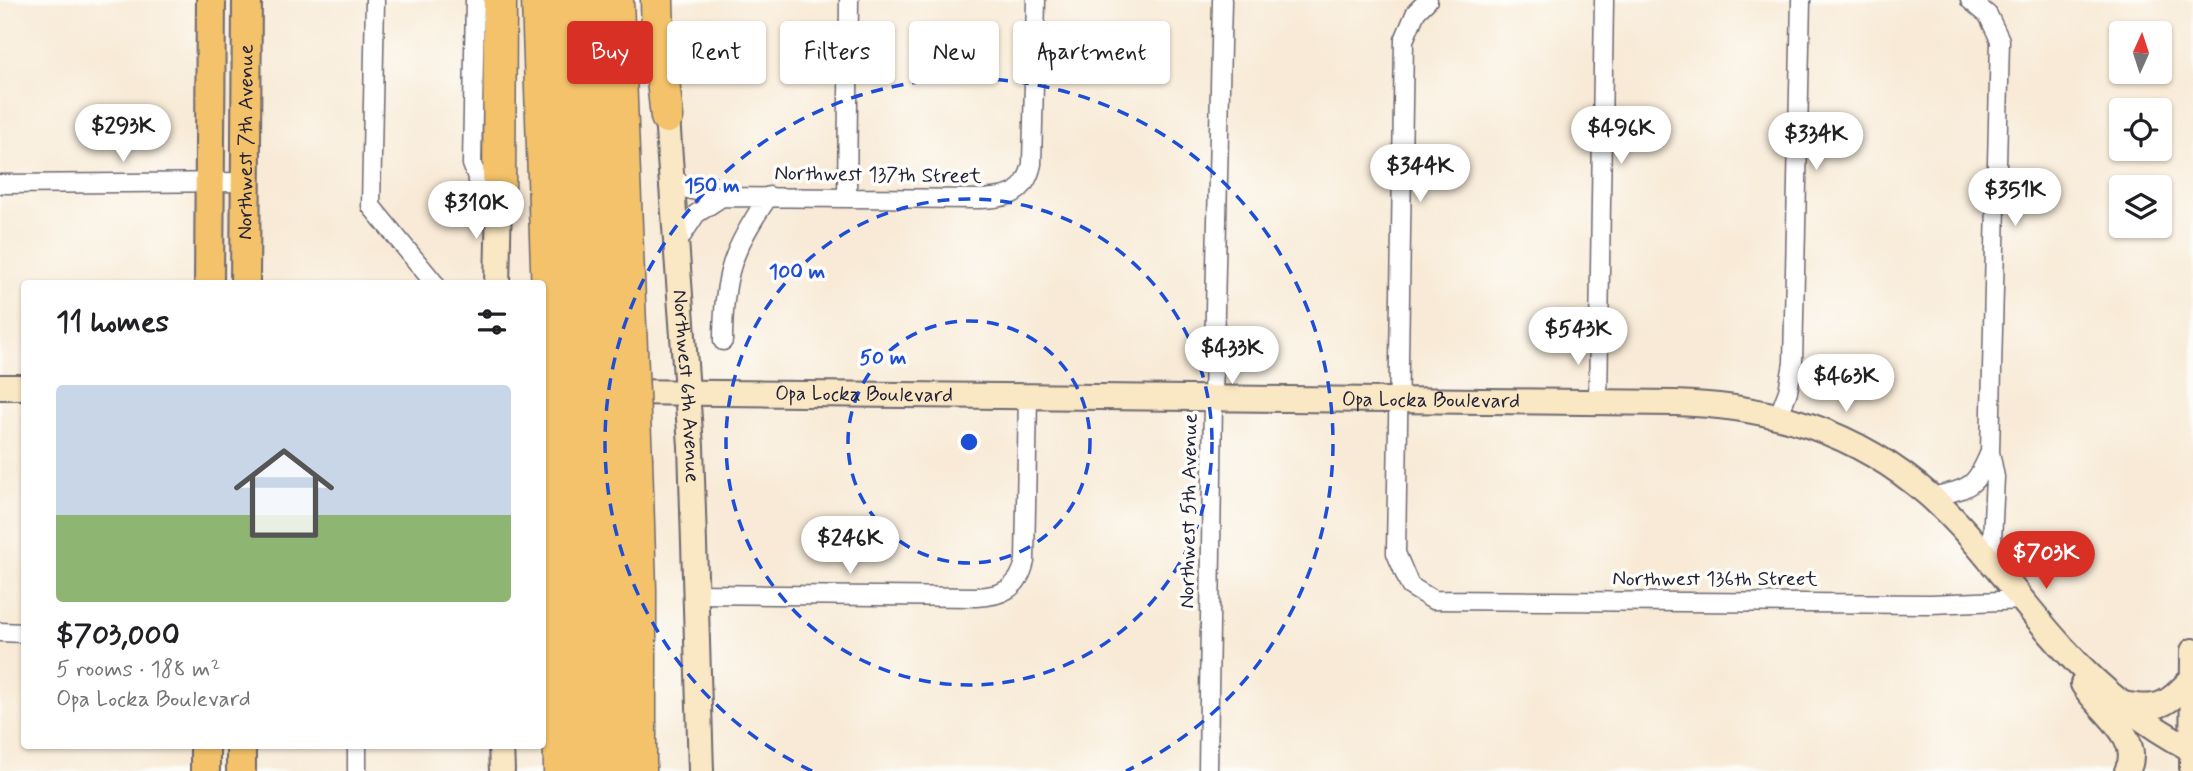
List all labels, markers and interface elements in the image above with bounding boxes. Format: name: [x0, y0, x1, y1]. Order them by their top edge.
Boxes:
chip: Buy: [567, 21, 653, 84]
chip: Rent: [667, 21, 766, 84]
chip: Filters: [780, 21, 895, 84]
chip: New: [909, 21, 999, 84]
chip: Apartment: [1013, 21, 1170, 84]
north arrow: [2109, 21, 2172, 84]
map controls: [2109, 21, 2172, 238]
street label: Northwest 7th Avenue: [231, 44, 261, 240]
button: locate: [2109, 98, 2172, 161]
pin: $293K: [74, 104, 172, 164]
pin: $496K: [1572, 106, 1670, 166]
text: $293K: [91, 112, 155, 142]
pin: $334K: [1767, 113, 1865, 172]
text: $496K: [1587, 114, 1655, 144]
text: $334K: [1784, 120, 1848, 150]
pin: $344K: [1371, 144, 1469, 204]
text: $344K: [1386, 152, 1454, 182]
street label: Northwest 137th Street: [774, 159, 983, 191]
pin: $351K: [1966, 168, 2064, 228]
text: 150 m: [684, 172, 740, 200]
button: layers: [2109, 175, 2172, 238]
text: $351K: [1984, 176, 2046, 206]
pin: $310K: [427, 182, 525, 241]
text: $310K: [444, 189, 508, 219]
text: 100 m: [769, 258, 825, 286]
street label: Northwest 6th Avenue: [666, 289, 706, 483]
text: 11 homes: [56, 303, 169, 342]
icon: filters: [473, 303, 511, 341]
pin: $543K: [1529, 308, 1627, 367]
text: $543K: [1545, 315, 1611, 345]
pin: $433K: [1183, 326, 1281, 386]
text: $433K: [1201, 334, 1263, 364]
text: 50 m: [860, 344, 907, 372]
pin: $463K: [1797, 354, 1895, 414]
text: $463K: [1813, 362, 1879, 392]
street label: Opa Locka Boulevard: [775, 380, 953, 409]
street label: Opa Locka Boulevard: [1342, 386, 1520, 415]
street label: Northwest 5th Avenue: [1173, 413, 1205, 609]
icon: home: [221, 430, 347, 556]
centre of rings: [957, 430, 981, 454]
pin: $246K: [801, 516, 899, 576]
text: $246K: [817, 524, 883, 554]
pin: $703K: [1997, 532, 2095, 591]
text: $703K: [2013, 539, 2079, 569]
street label: Northwest 136th Street: [1612, 565, 1818, 593]
text: $703,000: [56, 616, 180, 655]
text: 5 rooms · 188 m²: [56, 655, 220, 685]
text: Opa Locka Boulevard: [56, 685, 251, 715]

